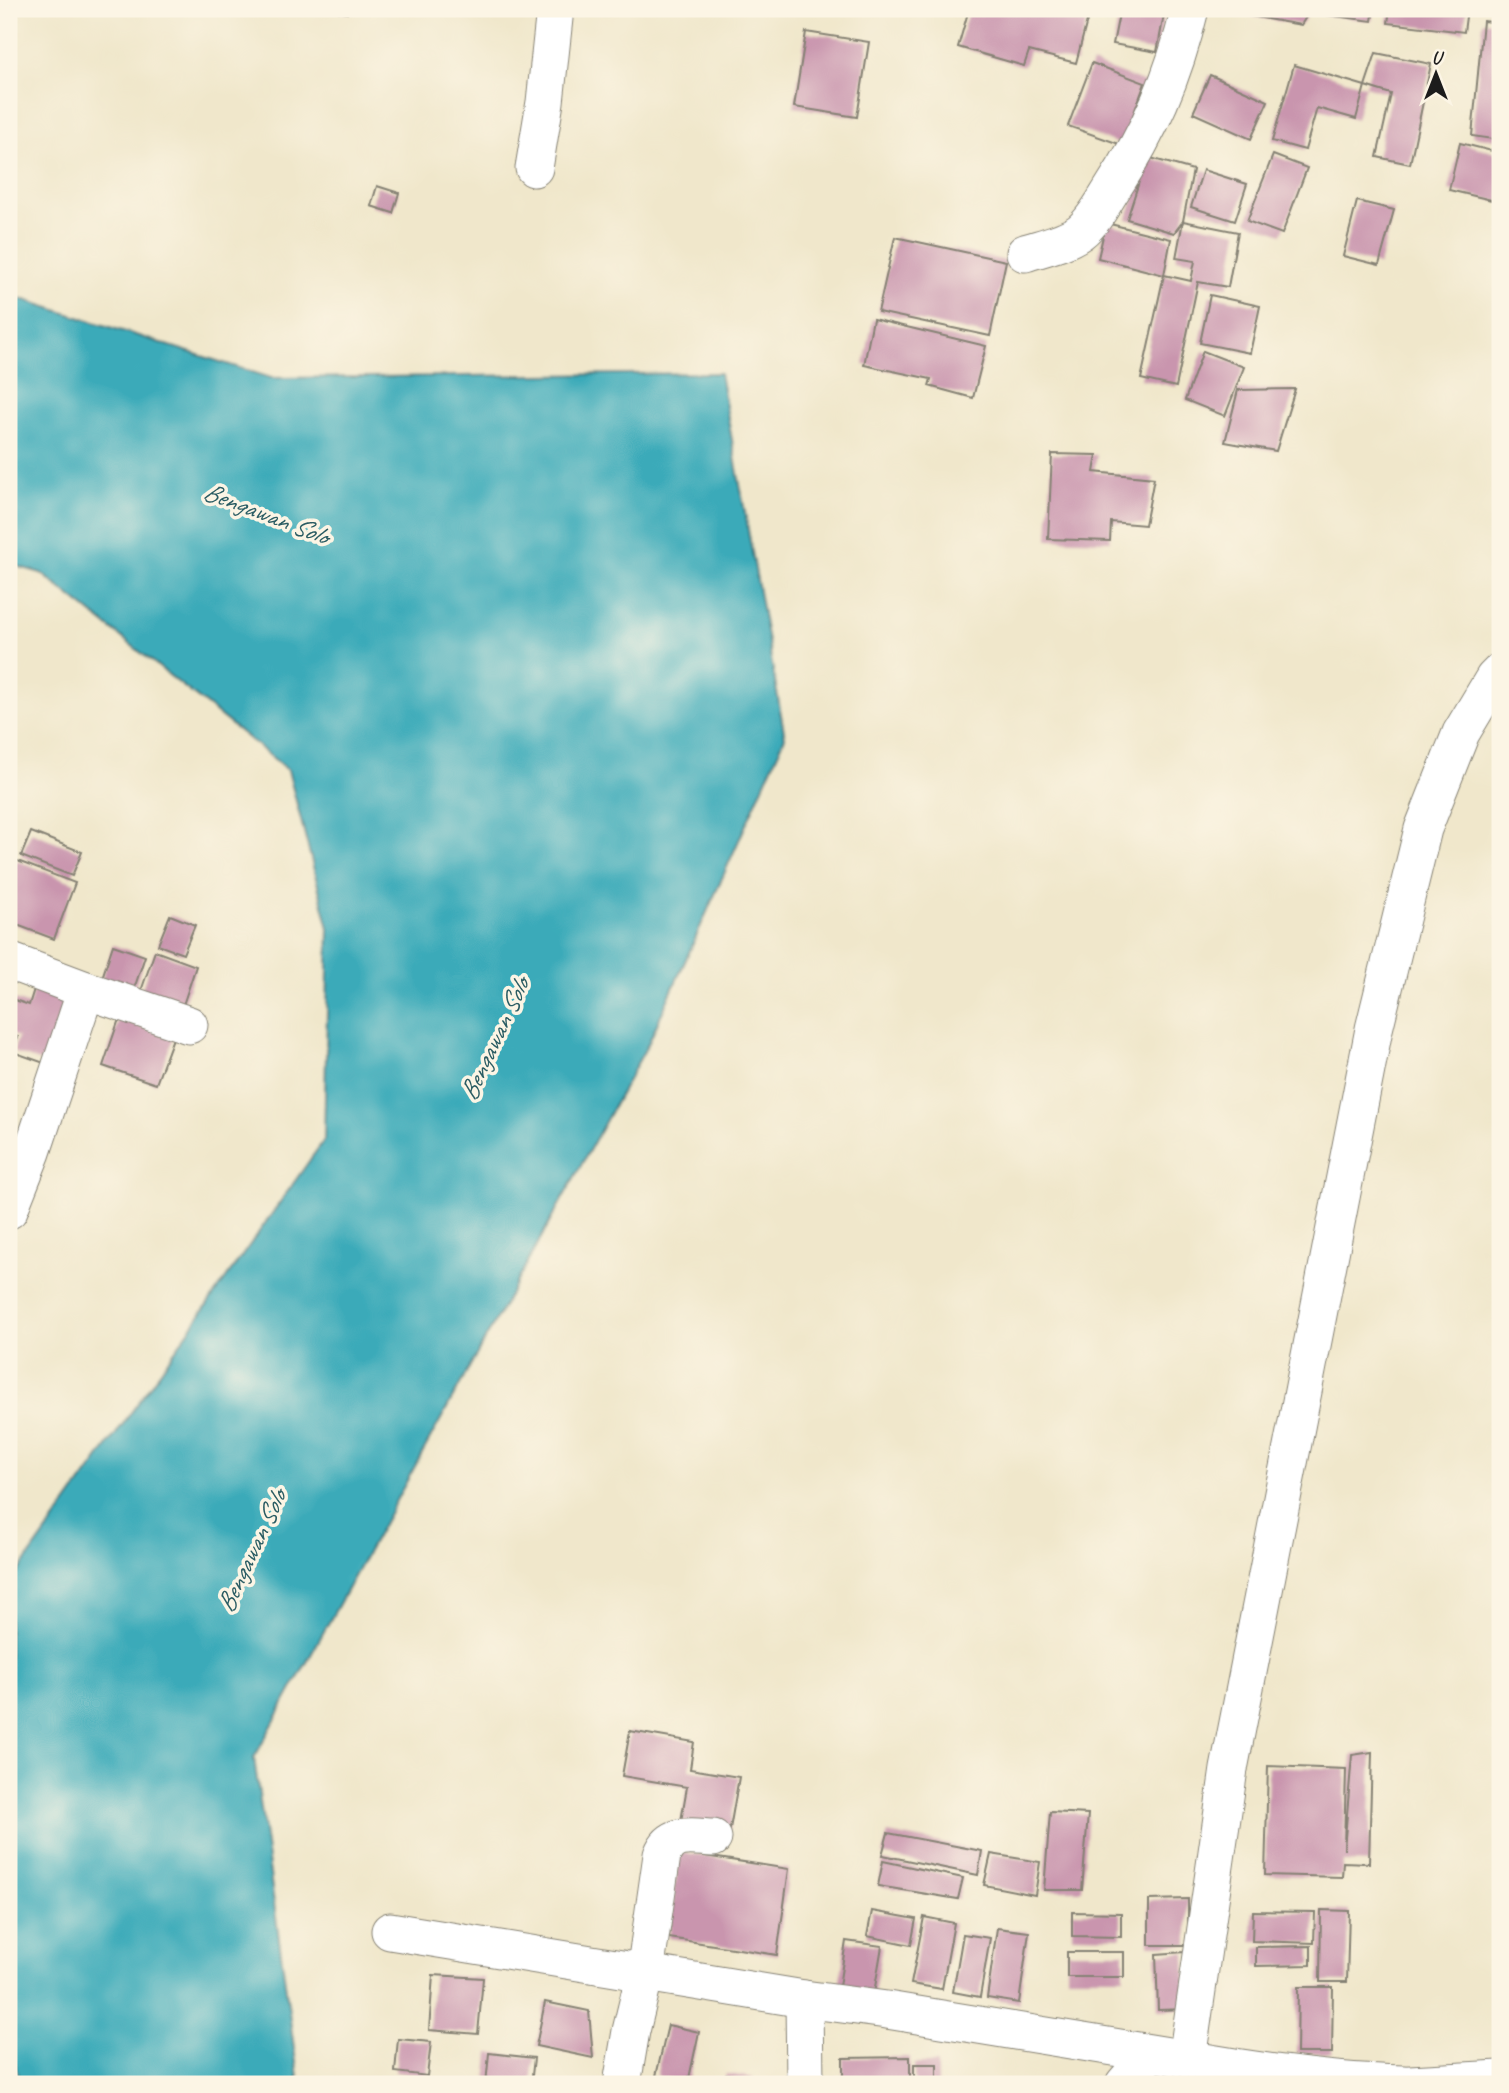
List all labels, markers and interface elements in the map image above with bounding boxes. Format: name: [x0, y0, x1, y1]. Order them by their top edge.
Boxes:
north arrow: [1400, 38, 1470, 108]
text: U: [1431, 46, 1444, 70]
water label: Bengawan Solo: [199, 475, 337, 554]
water label: Bengawan Solo: [452, 969, 539, 1105]
water label: Bengawan Solo: [209, 1481, 296, 1617]

